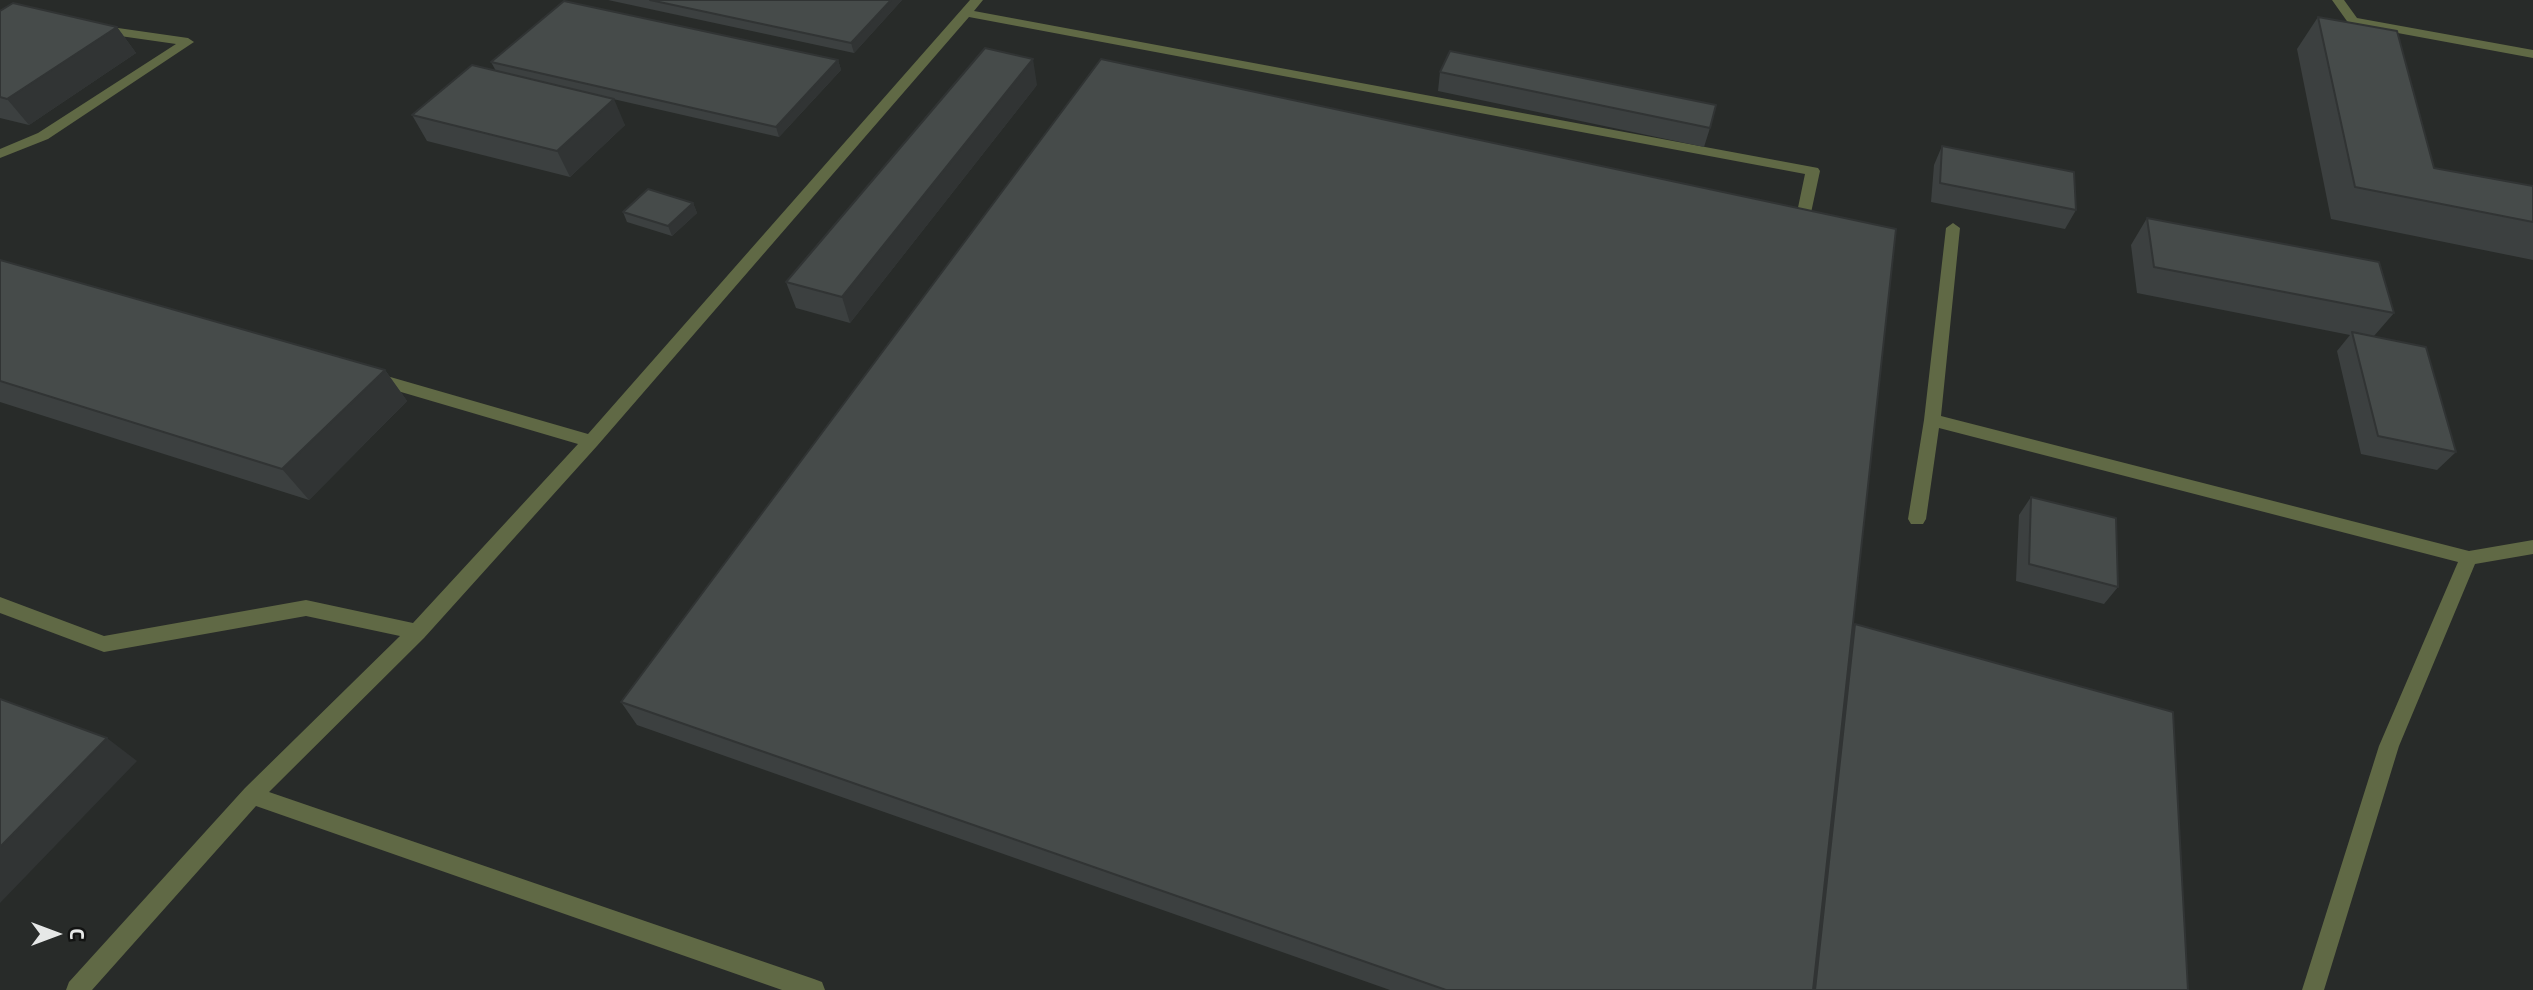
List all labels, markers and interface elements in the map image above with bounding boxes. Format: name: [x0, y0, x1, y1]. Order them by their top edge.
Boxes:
north arrow: [21, 899, 91, 969]
text: С: [66, 928, 89, 940]

